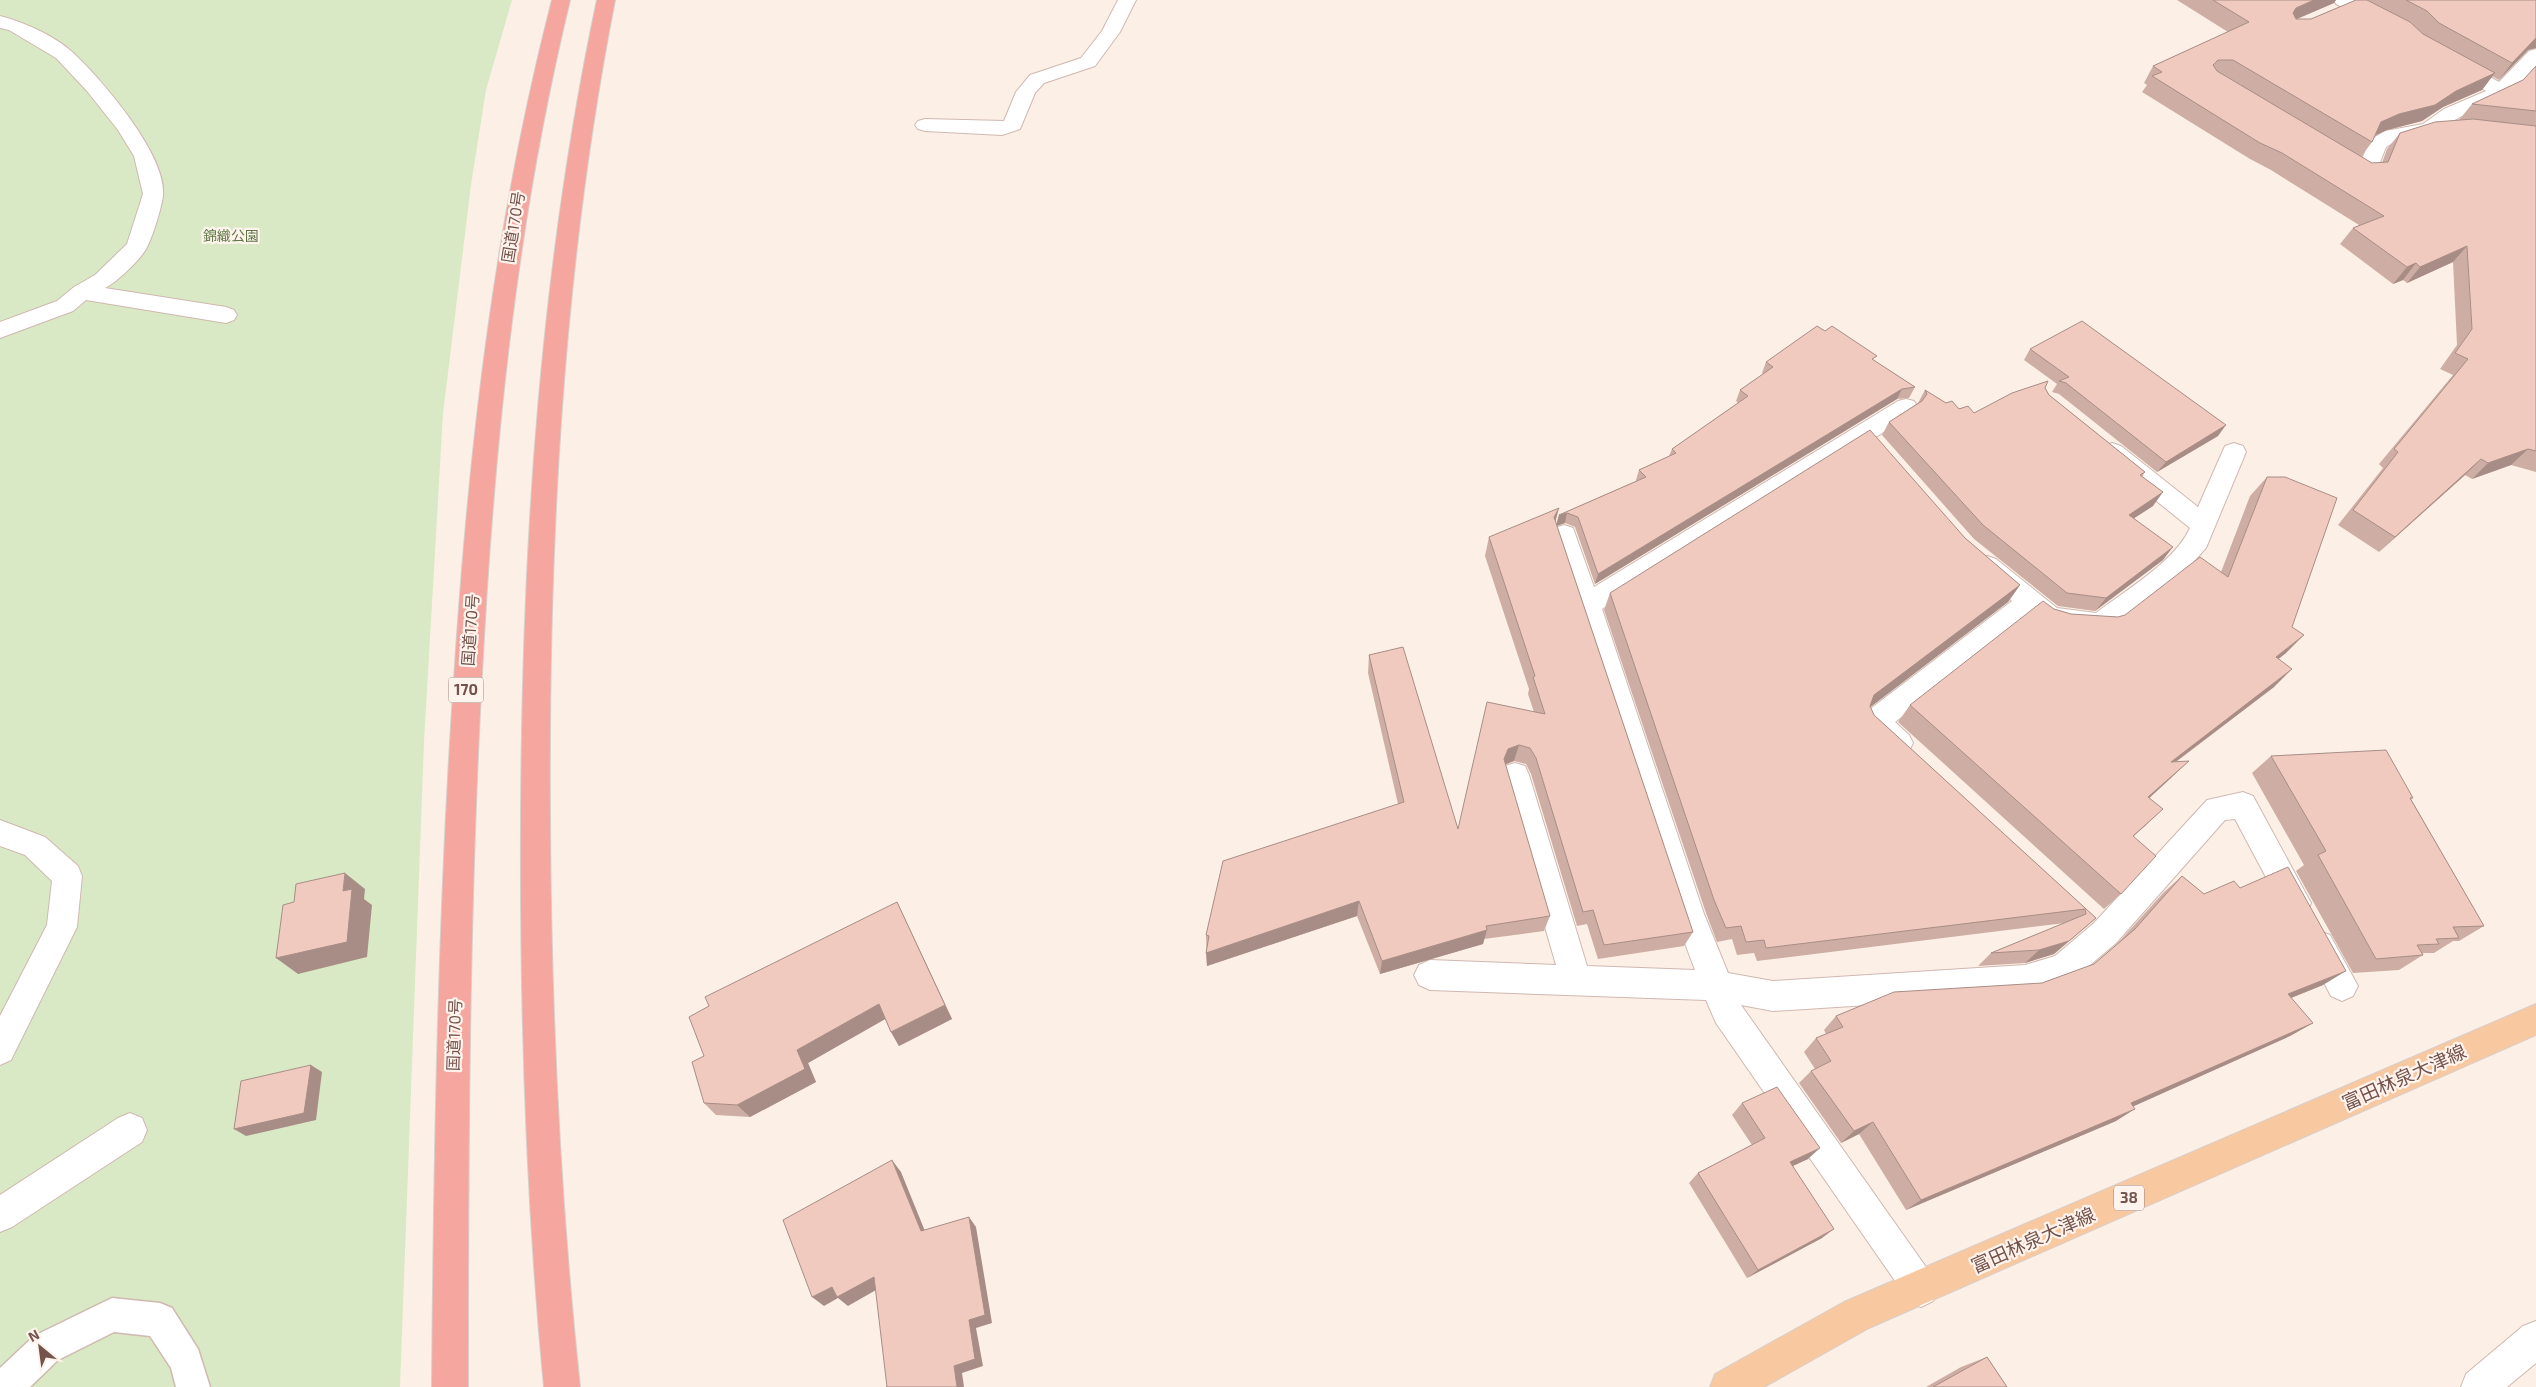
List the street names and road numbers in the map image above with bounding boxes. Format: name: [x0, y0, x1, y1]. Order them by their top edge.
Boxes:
street label: 国道170号: [497, 190, 528, 264]
street label: 国道170号: [458, 593, 481, 667]
road number: 170: [448, 678, 484, 702]
street label: 国道170号: [443, 999, 464, 1071]
street label: 富田林泉大津線: [2338, 1039, 2469, 1114]
road number: 38: [2114, 1186, 2144, 1210]
street label: 富田林泉大津線: [1967, 1202, 2098, 1277]

